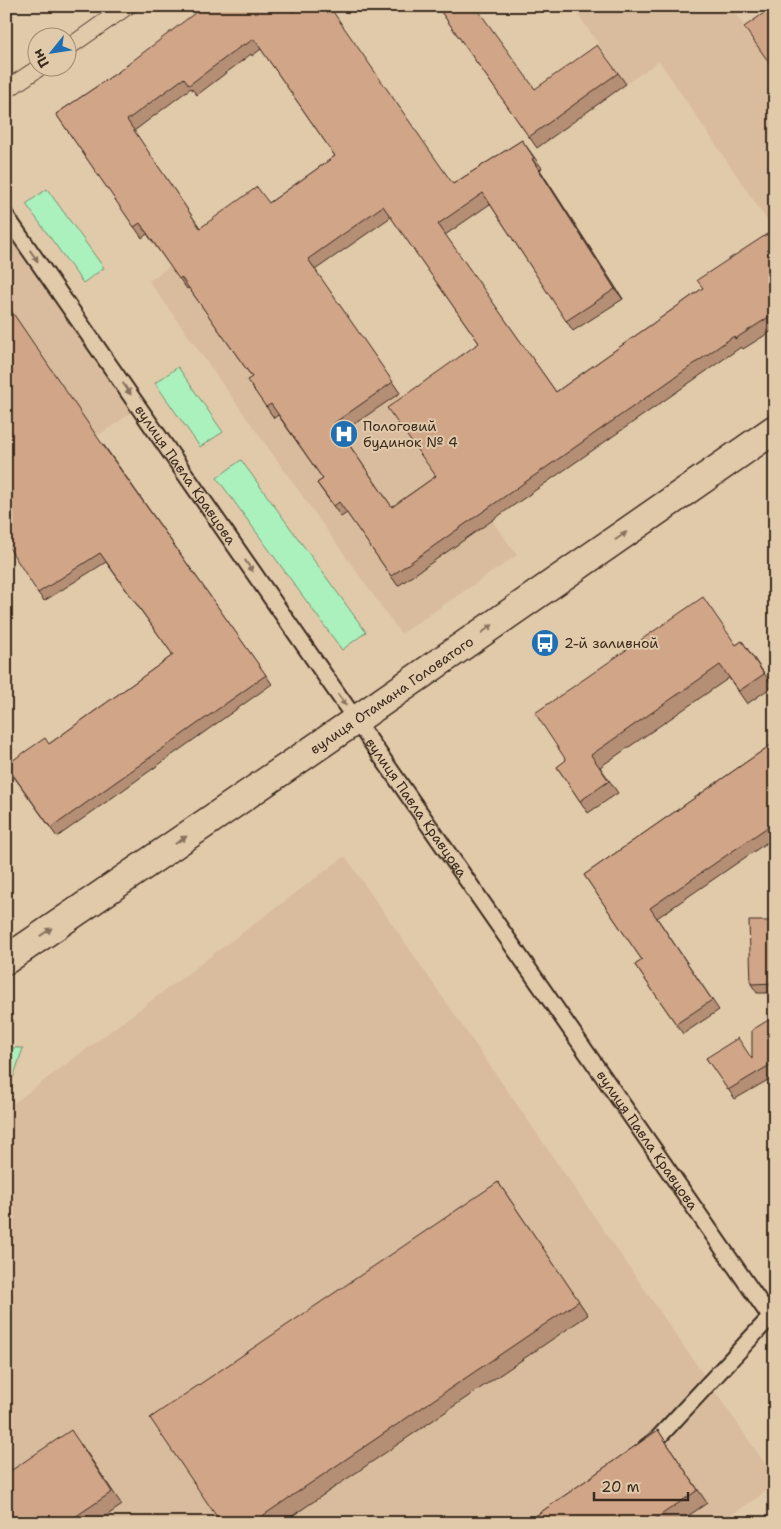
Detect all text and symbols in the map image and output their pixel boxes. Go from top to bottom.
north arrow [28,28,78,78]
text: Пн [28,46,53,71]
one-way arrow [29,249,39,263]
one-way arrow [122,383,132,396]
street label: вулиця Павла Кравцова [131,401,240,548]
place label: Пологовий будинок № 4 [363,417,458,451]
hospital icon: Пологовий будинок № 4 [329,419,359,449]
one-way arrow [614,531,627,541]
one-way arrow [244,559,254,573]
one-way arrow [480,624,494,634]
bus stop icon: 2-й заливной [530,628,560,658]
street label: вулиця Отамана Головатого [306,632,477,758]
place label: 2-й заливной [564,634,659,652]
one-way arrow [337,693,347,707]
street label: вулиця Павла Кравцова [362,734,471,881]
one-way arrow [174,835,187,845]
one-way arrow [40,927,53,937]
street label: вулиця Павла Кравцова [593,1067,702,1214]
scale bar [594,1469,687,1501]
text: 20 m [601,1477,640,1497]

